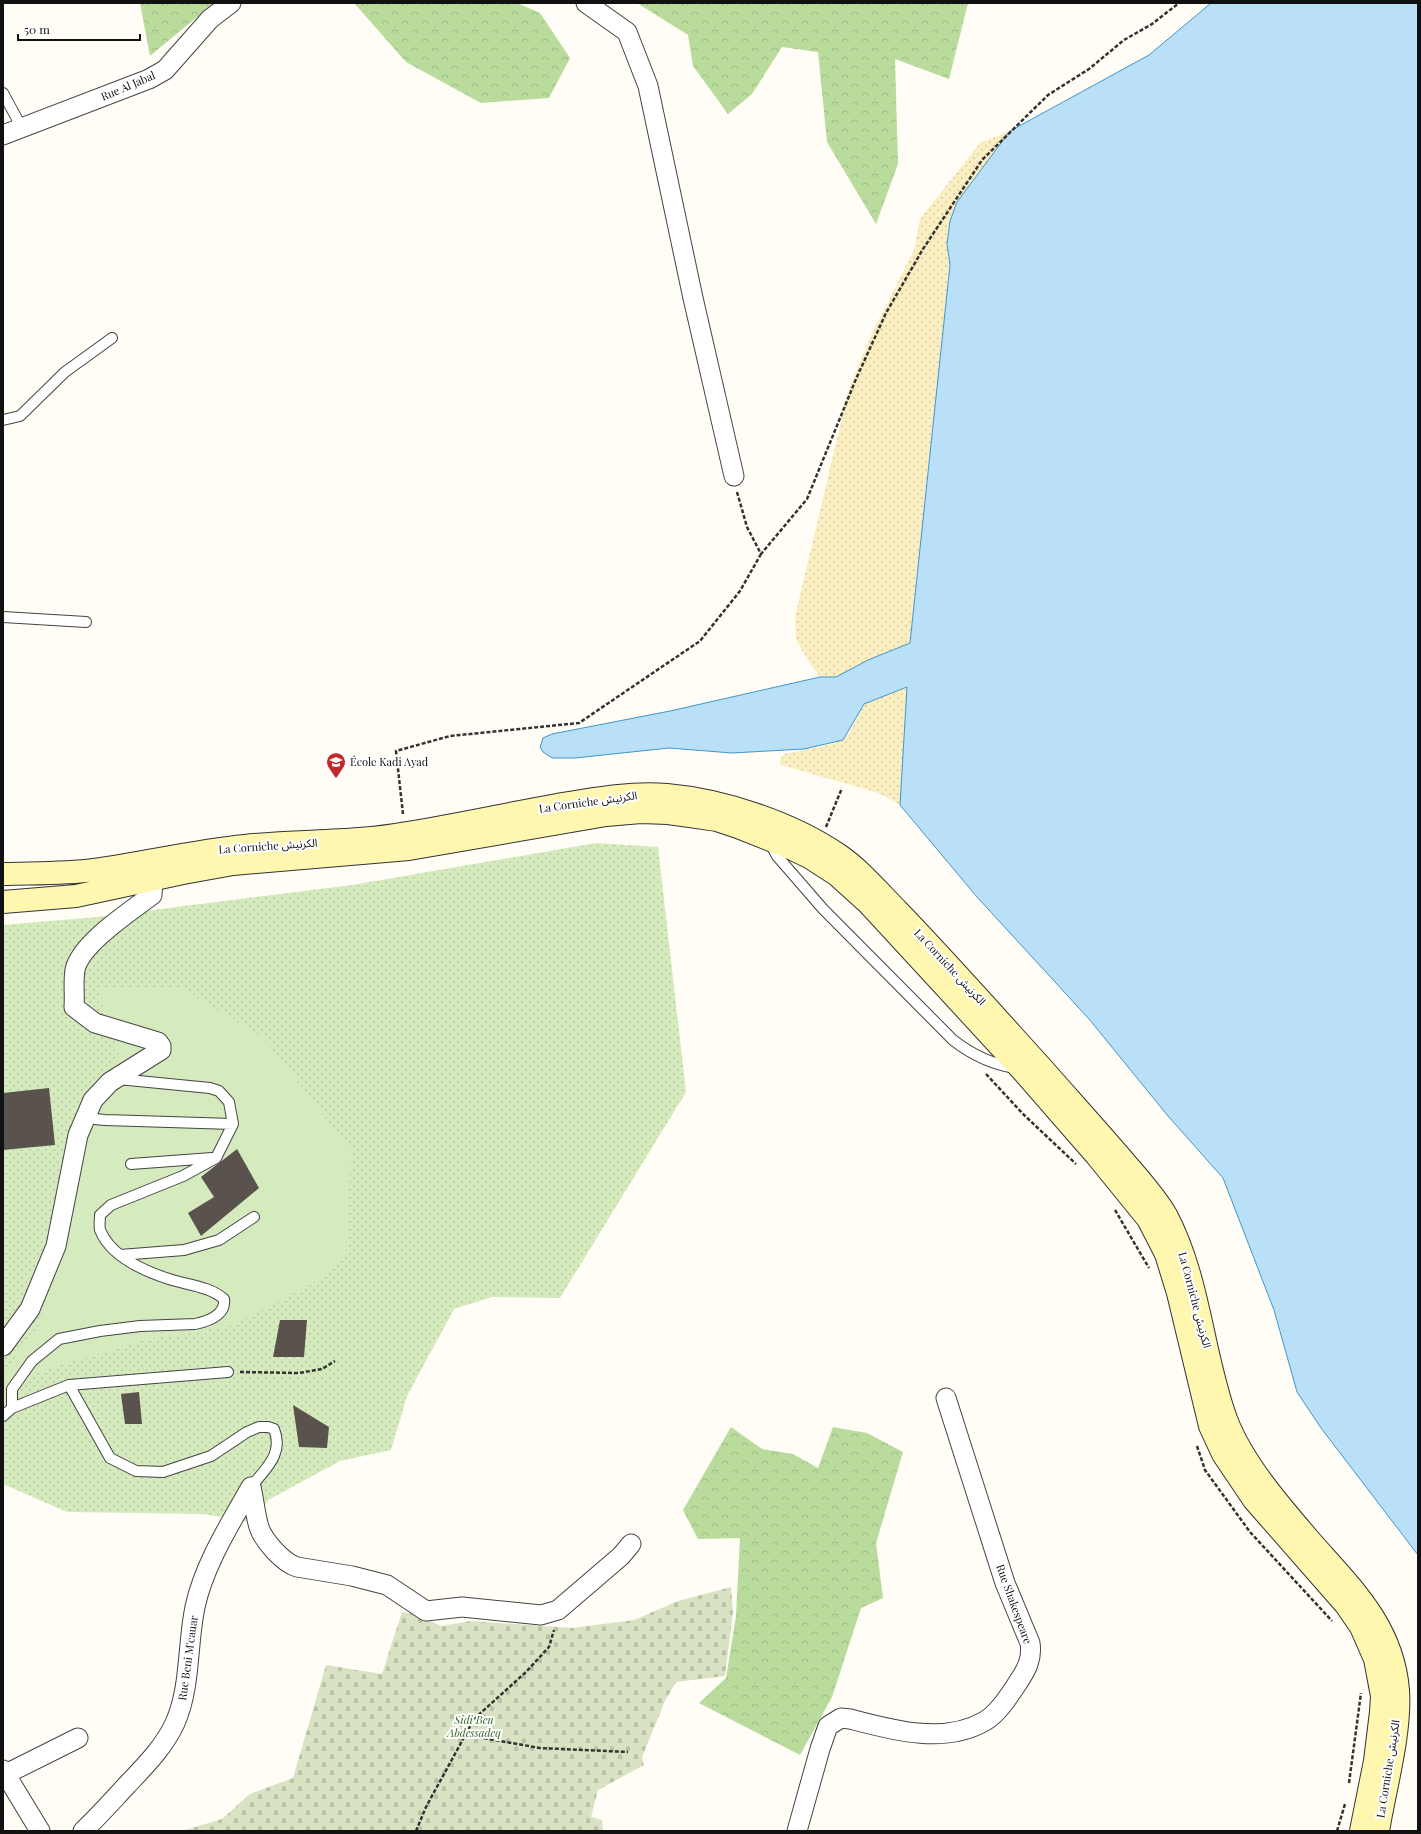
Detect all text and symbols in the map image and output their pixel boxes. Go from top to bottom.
scale bar [18,16,140,42]
text: 50 m [24,21,50,37]
street label: Rue Al Jabal [98,67,157,104]
school or university icon: École Kadi Ayad [325,751,347,779]
place label: École Kadi Ayad [350,754,429,769]
street label: La Corniche الكرنيش [538,787,638,816]
street label: La Corniche الكرنيش [218,835,318,856]
street label: La Corniche الكرنيش [911,925,990,1008]
street label: La Corniche الكرنيش [1175,1250,1216,1350]
street label: Rue Shakespeare [993,1562,1036,1646]
street label: Rue Beni M'cauar [174,1614,201,1701]
park label: Sidi Ben Abdessadeq [446,1712,501,1740]
street label: La Corniche الكرنيش [1372,1719,1403,1819]

